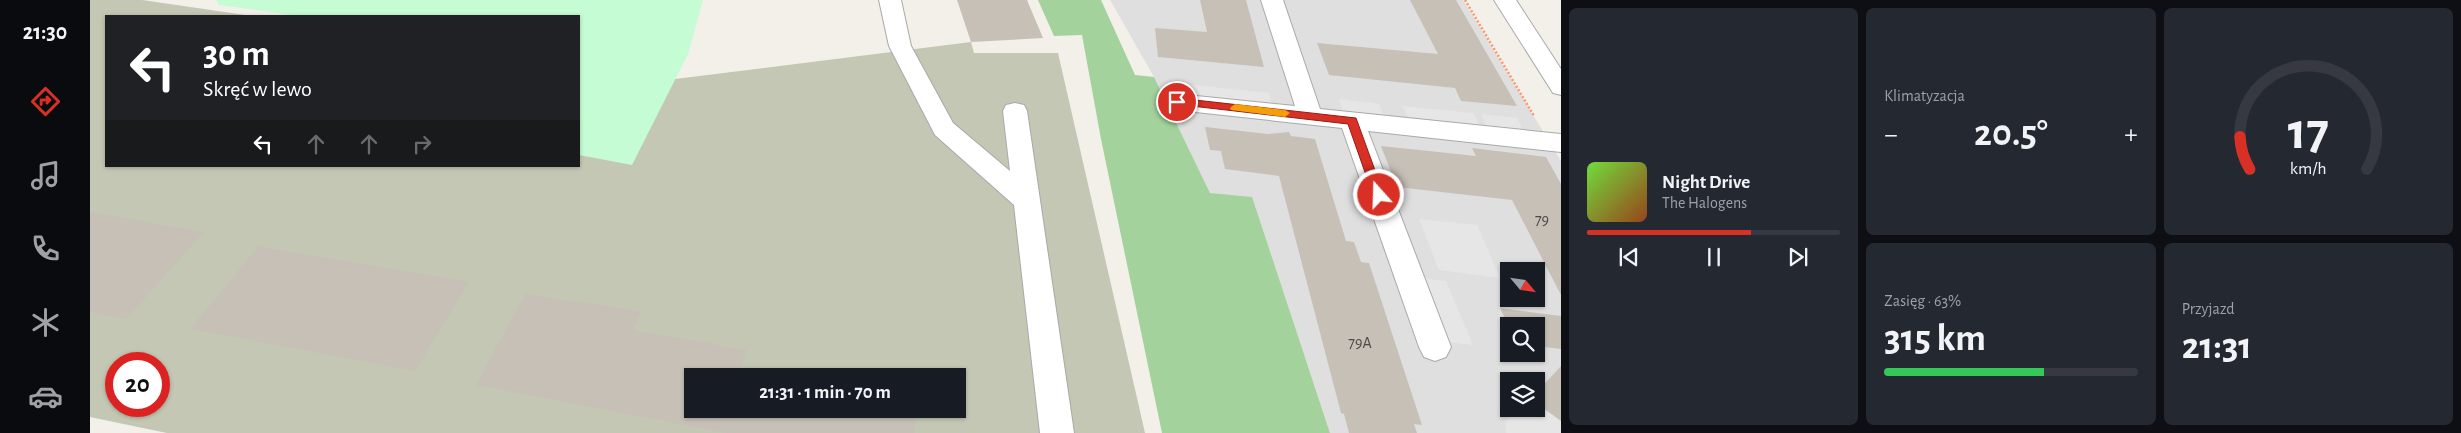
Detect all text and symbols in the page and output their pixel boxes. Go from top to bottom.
text: 21:30 [23,21,67,43]
icon: left [120,35,185,100]
text: 30 m [203,37,270,72]
text: Skręć w lewo [203,78,312,100]
pin [1156,81,1198,123]
icon: directions [28,84,63,119]
icon: arrive [1163,88,1191,116]
text: Klimatyzacja [1884,88,1965,104]
text: 17 [2288,106,2329,158]
text: 20.5° [1974,115,2048,153]
text: − [1884,121,1898,149]
text: + [2124,121,2138,149]
icon: left [249,130,277,158]
icon: ahead [302,130,330,158]
icon: ahead [355,130,383,158]
icon: right [408,130,436,158]
icon: music [28,158,63,193]
text: km/h [2290,160,2327,178]
position arrow [1352,168,1404,220]
text: Night Drive [1662,173,1750,192]
text: The Halogens [1662,195,1747,211]
house number: 79 [1535,212,1549,228]
icon: phone [28,231,63,266]
icon: previous [1615,243,1643,271]
icon: pause [1700,243,1728,271]
icon: next [1784,243,1812,271]
north arrow [1500,262,1545,308]
map controls [1500,262,1545,417]
text: Zasięg · 63% [1884,293,1961,309]
text: Przyjazd [2182,301,2235,317]
icon: climate [28,305,63,340]
button: search [1500,317,1545,362]
text: 315 km [1884,320,1986,358]
text: 21:31 [2182,328,2252,366]
house number: 79A [1348,335,1372,351]
speed limit sign: 20 [105,352,170,417]
button: layers [1500,372,1545,417]
icon: car [28,379,63,414]
text: 21:31 · 1 min · 70 m [759,383,891,402]

